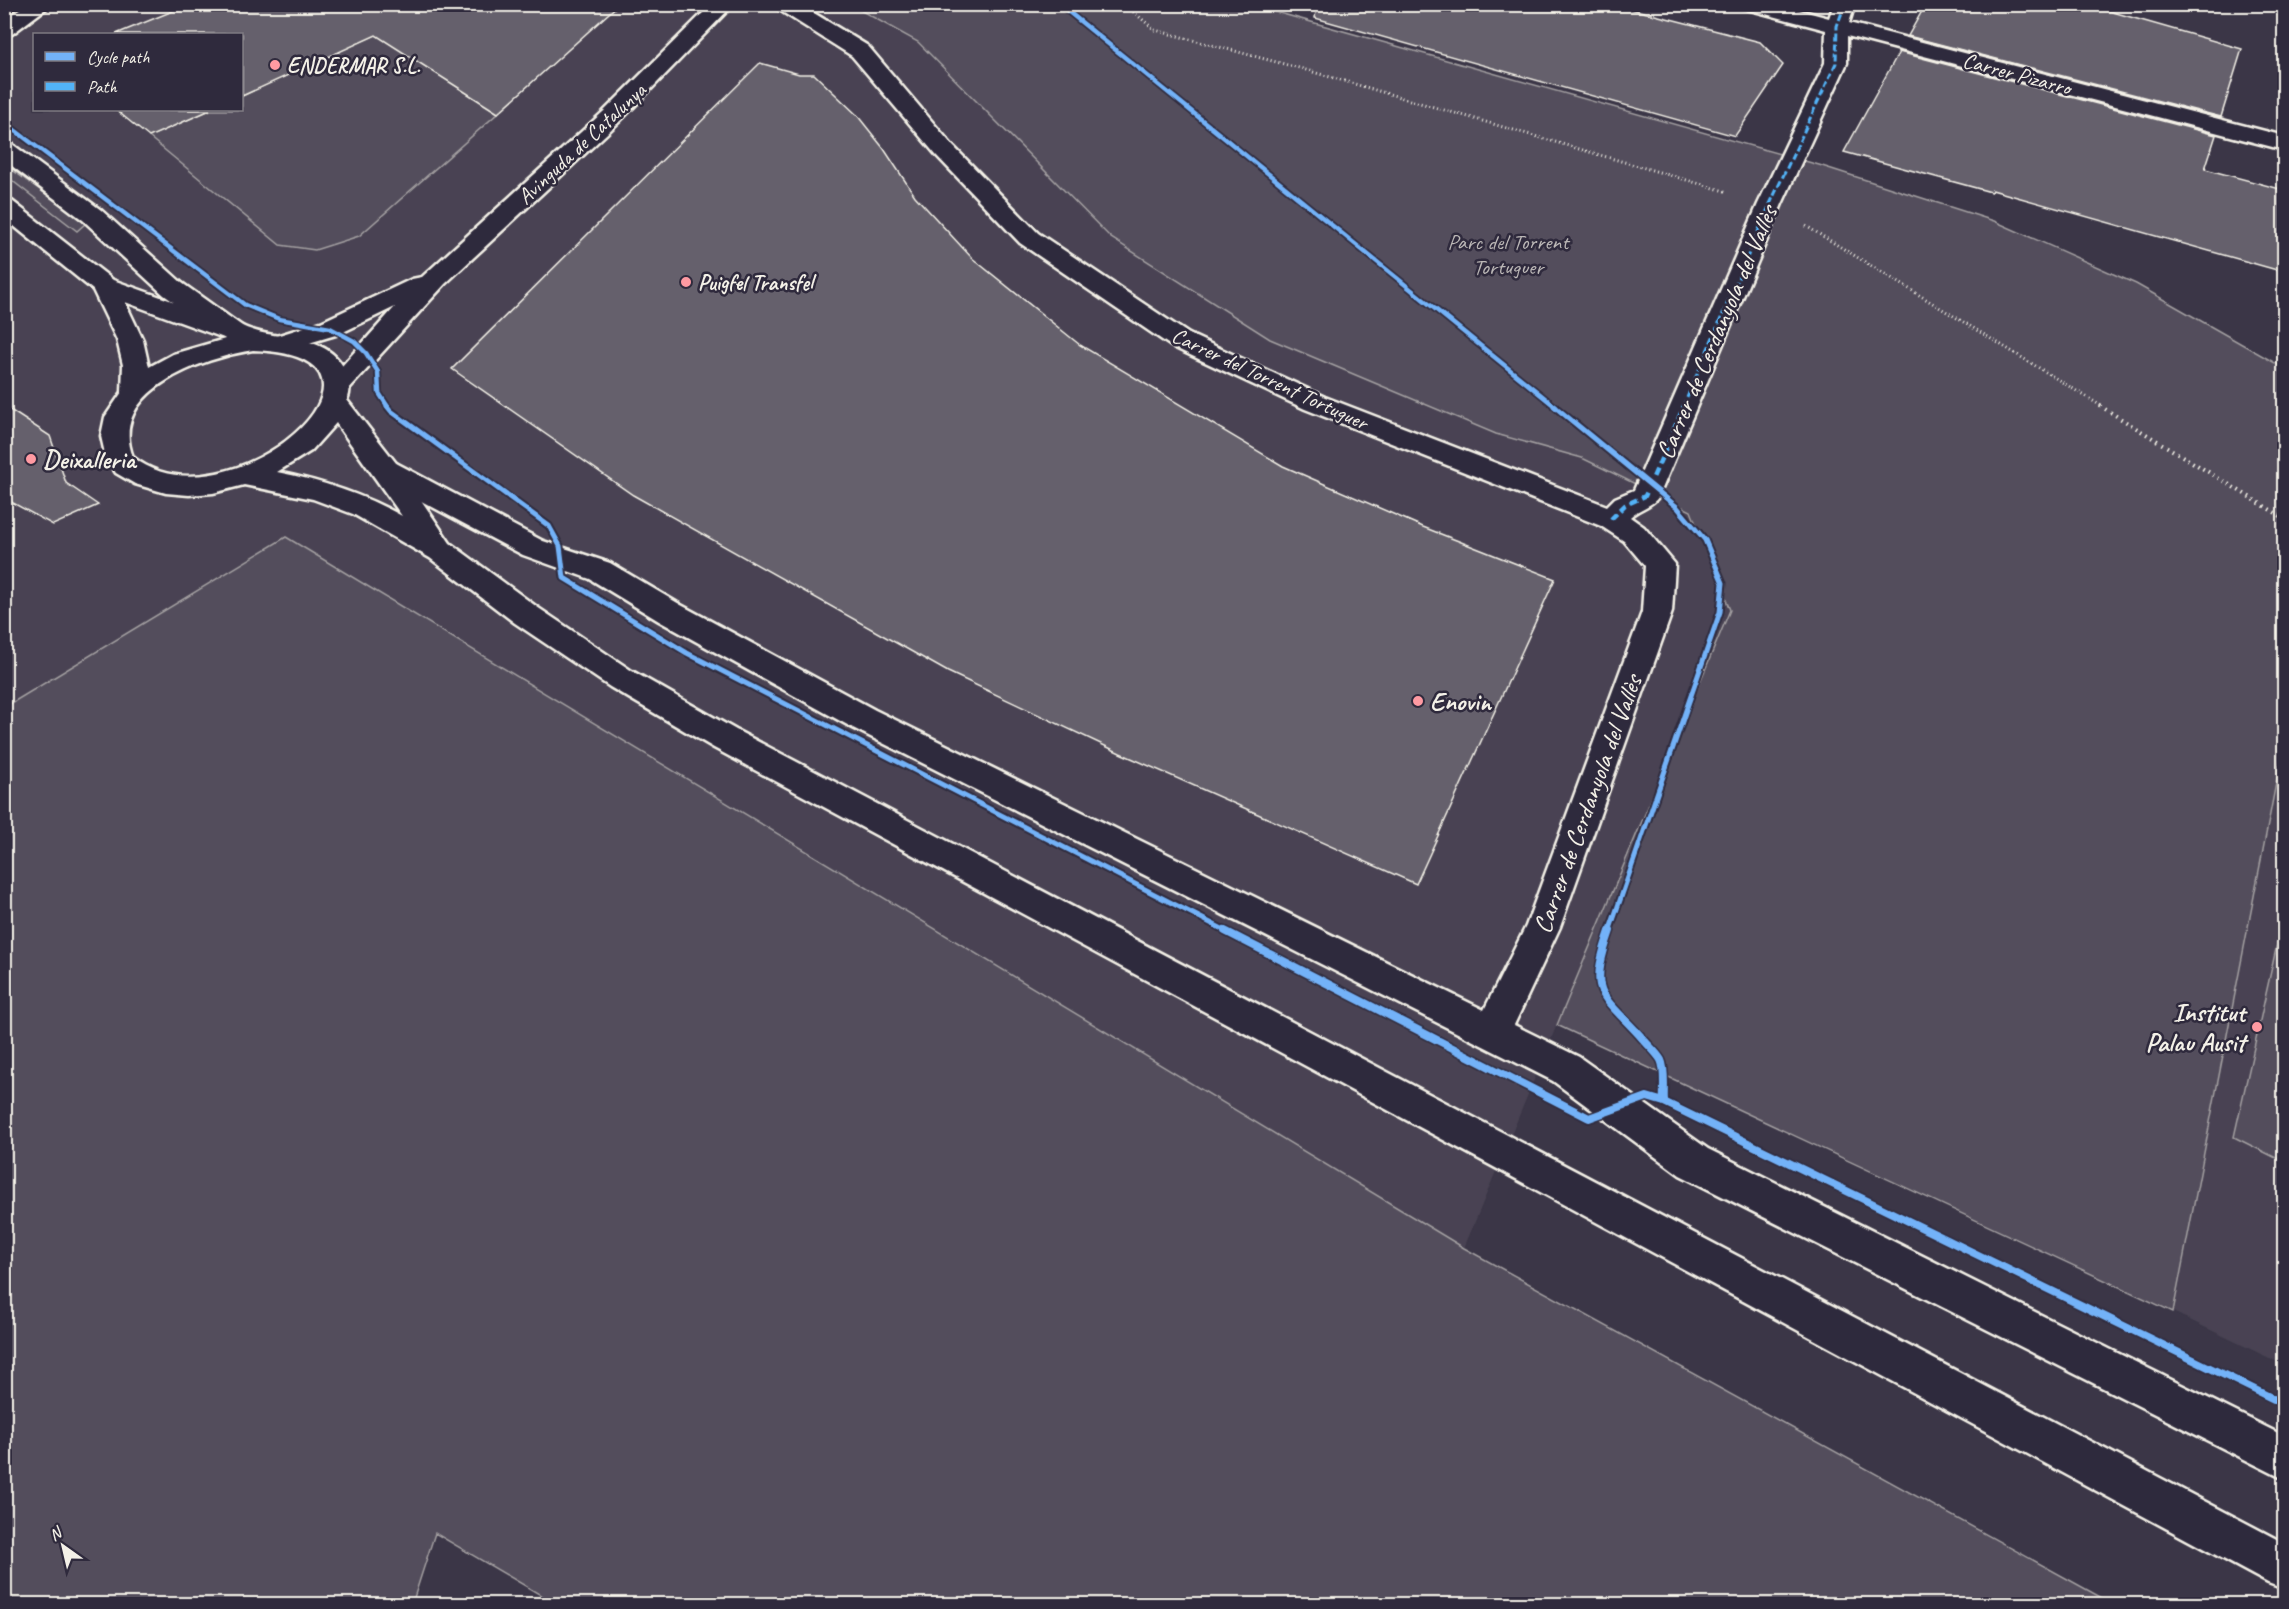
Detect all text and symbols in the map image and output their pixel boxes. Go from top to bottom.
legend [33,33,243,111]
text: Cycle path [87,46,150,68]
street label: Carrer Pizarro [1960,46,2076,102]
place label: ENDERMAR S.L. [287,52,421,80]
marker: ENDERMAR S.L. [268,58,282,72]
text: Path [87,76,117,98]
street label: Avinguda de Catalunya [511,76,653,211]
street label: Carrer de Cerdanyola del Vallès [1648,199,1786,464]
park label: Parc del Torrent Tortuguer [1447,228,1571,281]
place label: Puigfel Transfel [698,269,817,297]
marker: Puigfel Transfel [679,275,693,289]
street label: Carrer del Torrent Tortuguer [1167,321,1374,437]
place label: Deixalleria [43,443,138,476]
marker: Deixalleria [24,452,38,466]
street label: Carrer de Cerdanyola del Vallès [1525,669,1650,938]
place label: Enovin [1430,685,1493,718]
marker: Enovin [1411,694,1425,708]
place label: Institut Palau Ausit [2146,996,2249,1059]
marker: Institut Palau Ausit [2250,1020,2264,1034]
north arrow [33,1516,93,1576]
text: N [45,1522,67,1545]

